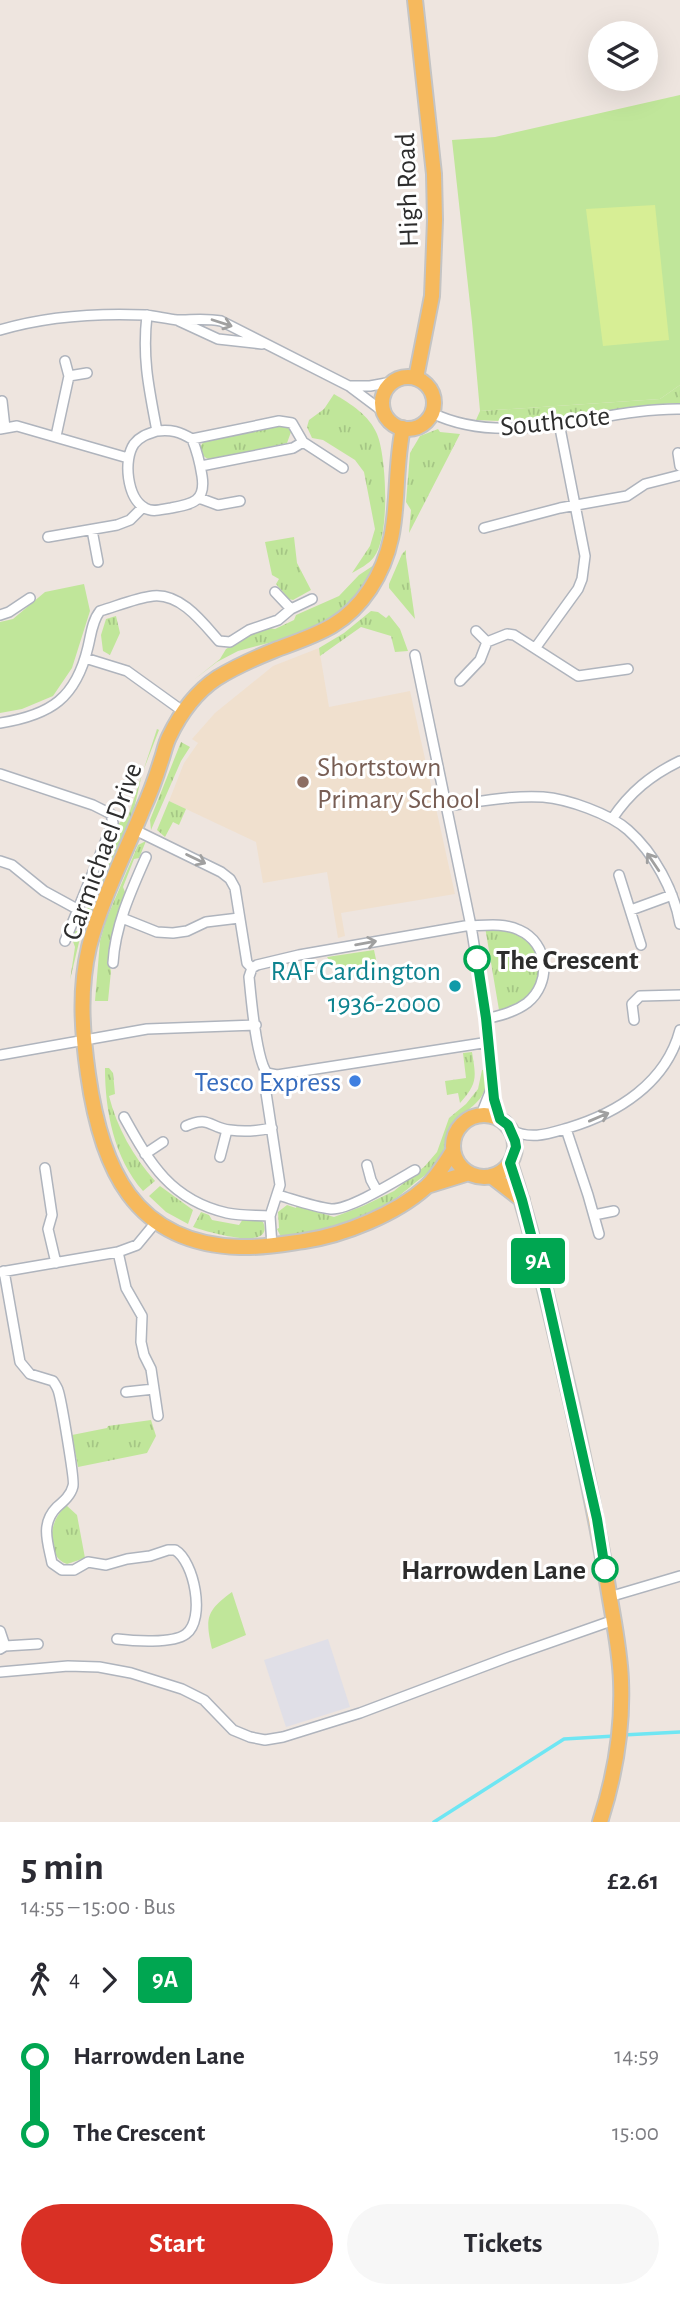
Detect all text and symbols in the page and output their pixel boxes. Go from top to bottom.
map controls [588,21,658,91]
button: layers [588,21,658,91]
street label: High Road [392,132,424,248]
one-way arrow [211,318,233,330]
street label: Southcote [499,402,611,442]
place label: Shortstown Primary School [317,754,480,814]
street label: Carmichael Drive [58,759,148,944]
marker: Shortstown Primary School [295,774,311,790]
one-way arrow [185,853,206,867]
one-way arrow [646,853,660,872]
one-way arrow [355,936,377,949]
marker: The Crescent [464,946,490,972]
place label: The Crescent [496,947,639,975]
place label: RAF Cardington 1936-2000 [270,958,441,1018]
marker: RAF Cardington 1936-2000 [447,978,463,994]
place label: Tesco Express [194,1069,341,1097]
marker: Tesco Express [347,1073,363,1089]
one-way arrow [588,1110,609,1123]
line badge: 9A [506,1238,570,1284]
text: 9A [525,1249,551,1273]
marker: Harrowden Lane [592,1556,618,1582]
place label: Harrowden Lane [401,1557,586,1585]
text: 5 min [21,1849,104,1887]
text: £2.61 [607,1868,659,1894]
text: 14:55 – 15:00 · Bus [21,1896,176,1919]
icon: walk [21,1961,59,1999]
icon: forward [90,1961,128,1999]
text: 4 [69,1968,80,1991]
text: 9A [152,1968,178,1992]
text: Harrowden Lane [73,2043,245,2069]
text: 14:59 [614,2045,659,2068]
text: The Crescent [73,2120,205,2146]
text: 15:00 [612,2122,659,2145]
button: Start [21,2204,333,2284]
button: Tickets [347,2204,659,2284]

